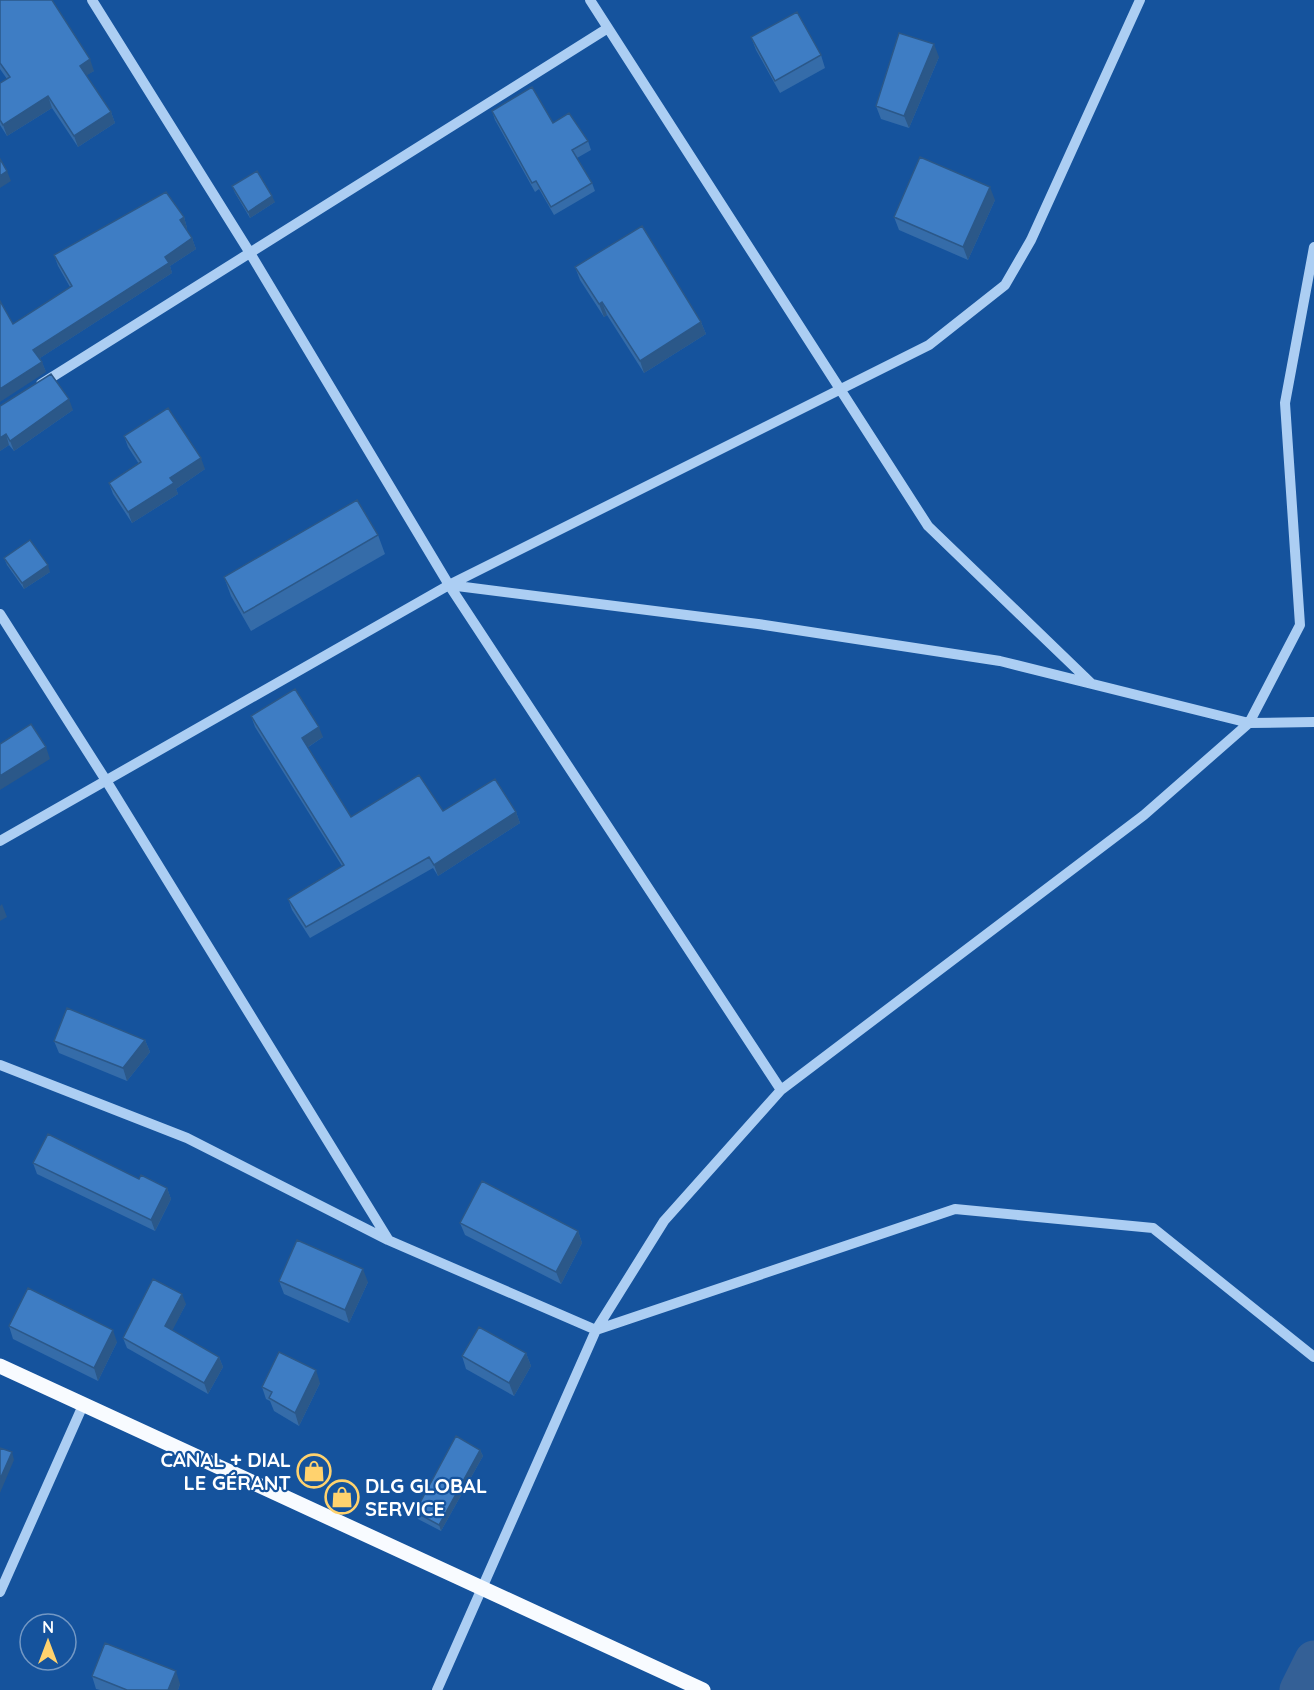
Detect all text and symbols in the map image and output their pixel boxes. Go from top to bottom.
place label: CANAL + DIAL LE GÉRANT [160,1447,291,1495]
shop icon: CANAL + DIAL LE GÉRANT [296,1453,332,1489]
place label: DLG GLOBAL SERVICE [365,1473,487,1521]
shop icon: DLG GLOBAL SERVICE [324,1479,360,1515]
north arrow [18,1612,78,1672]
text: N [42,1617,54,1637]

